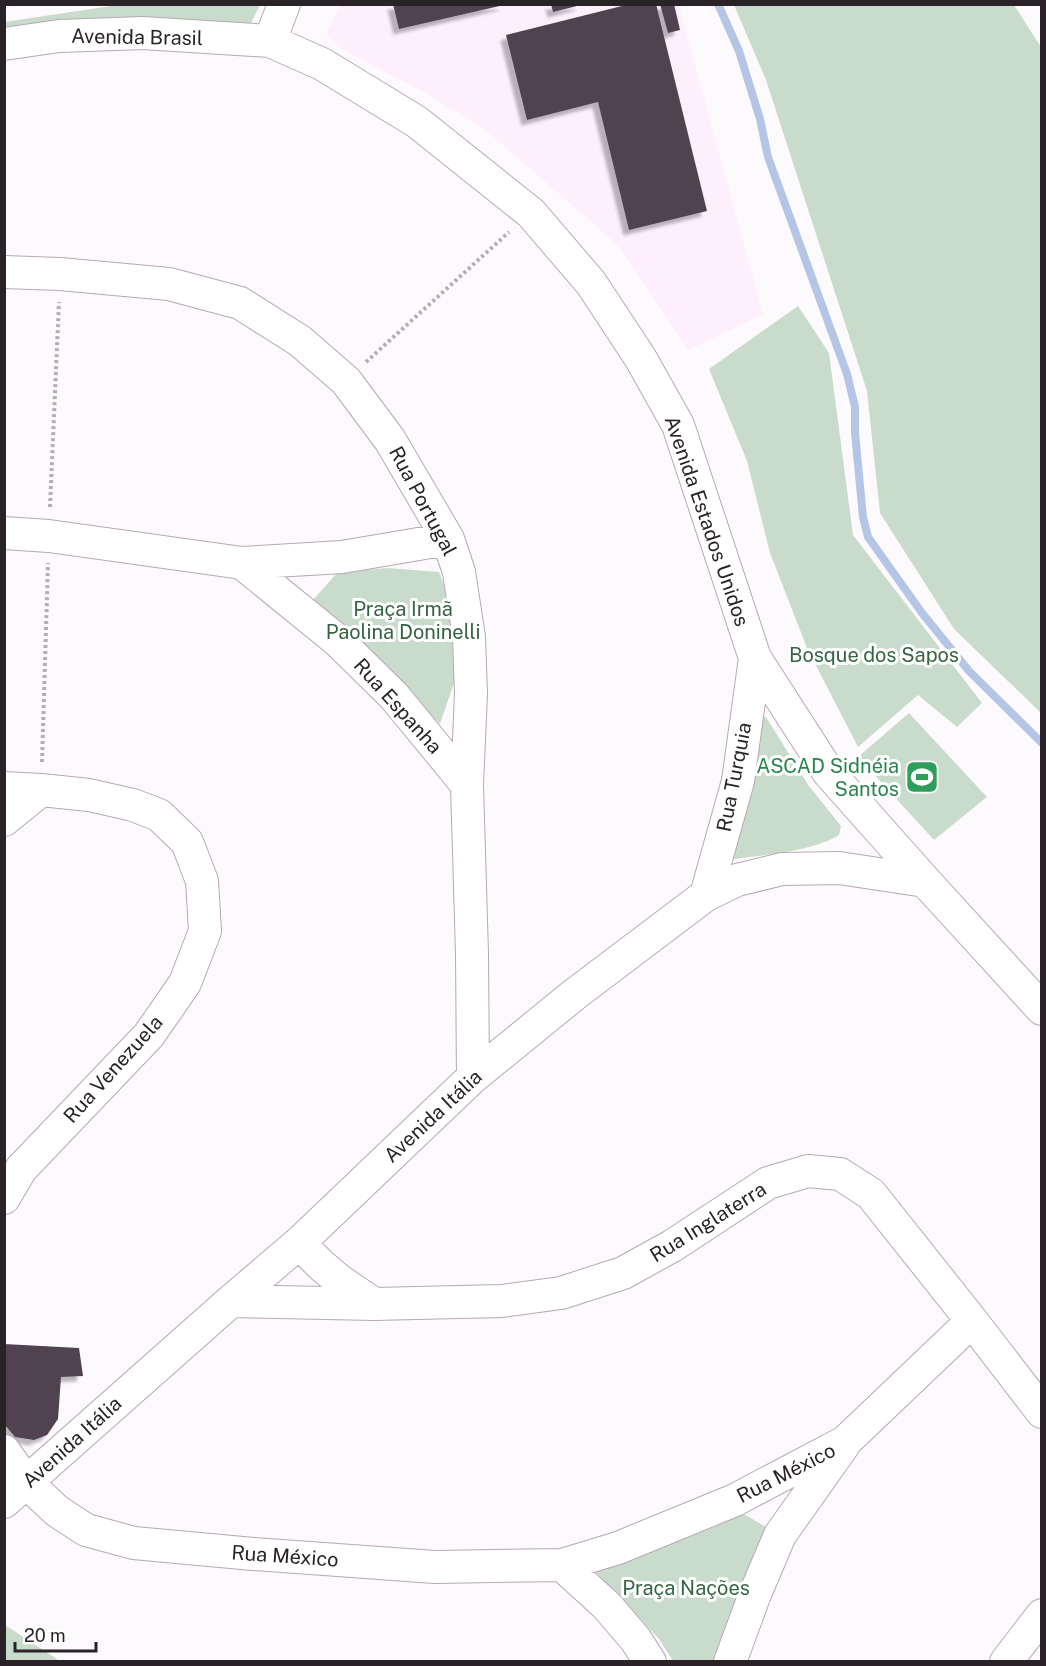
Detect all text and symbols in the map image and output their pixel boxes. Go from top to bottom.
street label: Avenida Brasil [71,24,203,50]
street label: Avenida Estados Unidos [660,412,754,630]
street label: Rua Portugal [384,442,462,560]
park label: Praça Irmã Paolina Doninelli [326,597,480,644]
park label: Bosque dos Sapos [789,643,959,667]
street label: Rua Espanha [349,653,447,759]
street label: Rua Turquia [712,720,756,834]
place label: ASCAD Sidnéia Santos [756,754,899,801]
sports icon: ASCAD Sidnéia Santos [904,759,940,795]
street label: Rua Venezuela [58,1010,168,1128]
street label: Avenida Itália [379,1065,487,1167]
street label: Rua Inglaterra [646,1177,770,1267]
street label: Avenida Itália [18,1391,126,1493]
street label: Rua México [733,1438,839,1508]
street label: Rua México [231,1540,339,1572]
park label: Praça Nações [622,1576,750,1600]
scale bar [15,1615,96,1653]
text: 20 m [24,1625,66,1646]

